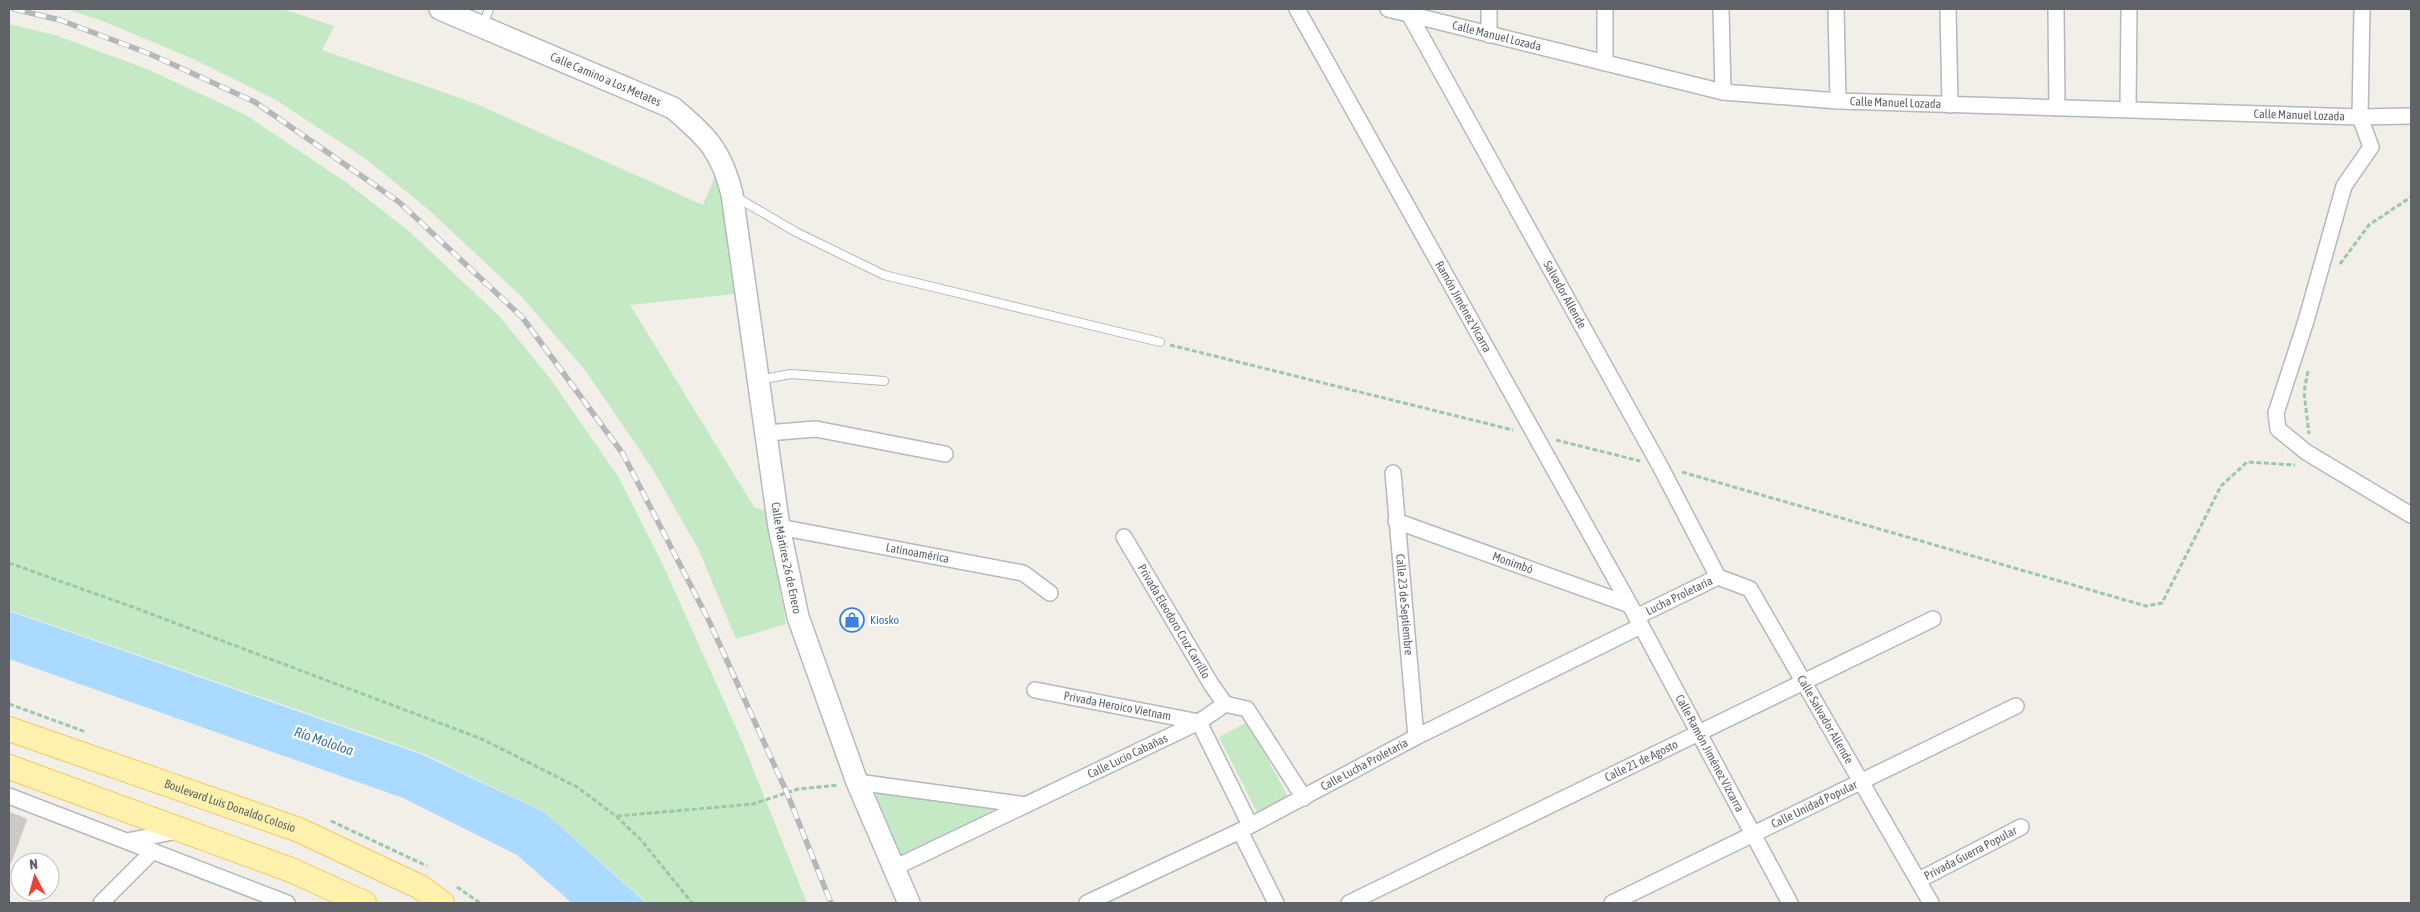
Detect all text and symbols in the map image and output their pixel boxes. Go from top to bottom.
street label: Calle Manuel Lozada [1451,18,1543,54]
street label: Calle Camino a Los Metates [548,50,663,109]
street label: Calle Manuel Lozada [1850,94,1941,111]
street label: Calle Manuel Lozada [2253,107,2345,124]
street label: Salvador Allende [1540,258,1589,331]
street label: Ramón Jiménez Vicarra [1432,259,1494,355]
street label: Calle Mártires 26 de Enero [769,501,804,616]
street label: Latinoamérica [885,540,950,566]
street label: Monimbó [1490,549,1535,577]
street label: Calle 23 de Septiembre [1393,553,1416,656]
street label: Privada Eleodoro Cruz Carrillo [1135,562,1213,681]
street label: Lucha Proletaría [1643,574,1715,618]
shop icon: Kiosko [839,607,865,633]
place label: Kiosko [870,613,900,627]
street label: Calle Salvador Allende [1794,673,1856,766]
street label: Privada Heroico Vietnam [1062,689,1172,723]
street label: Calle Ramón Jiménez Vizcarra [1672,692,1747,814]
water label: Río Mololoa [292,723,356,759]
street label: Calle Lucio Cabañas [1085,731,1170,781]
street label: Calle Lucha Proletaria [1318,736,1410,794]
street label: Calle 21 de Agosto [1602,737,1681,785]
street label: Boulevard Luis Donaldo Colosio [162,777,298,835]
street label: Calle Unidad Popular [1769,777,1860,831]
street label: Privada Guerra Popular [1922,823,2020,883]
north arrow [10,852,60,902]
text: N [29,856,39,872]

